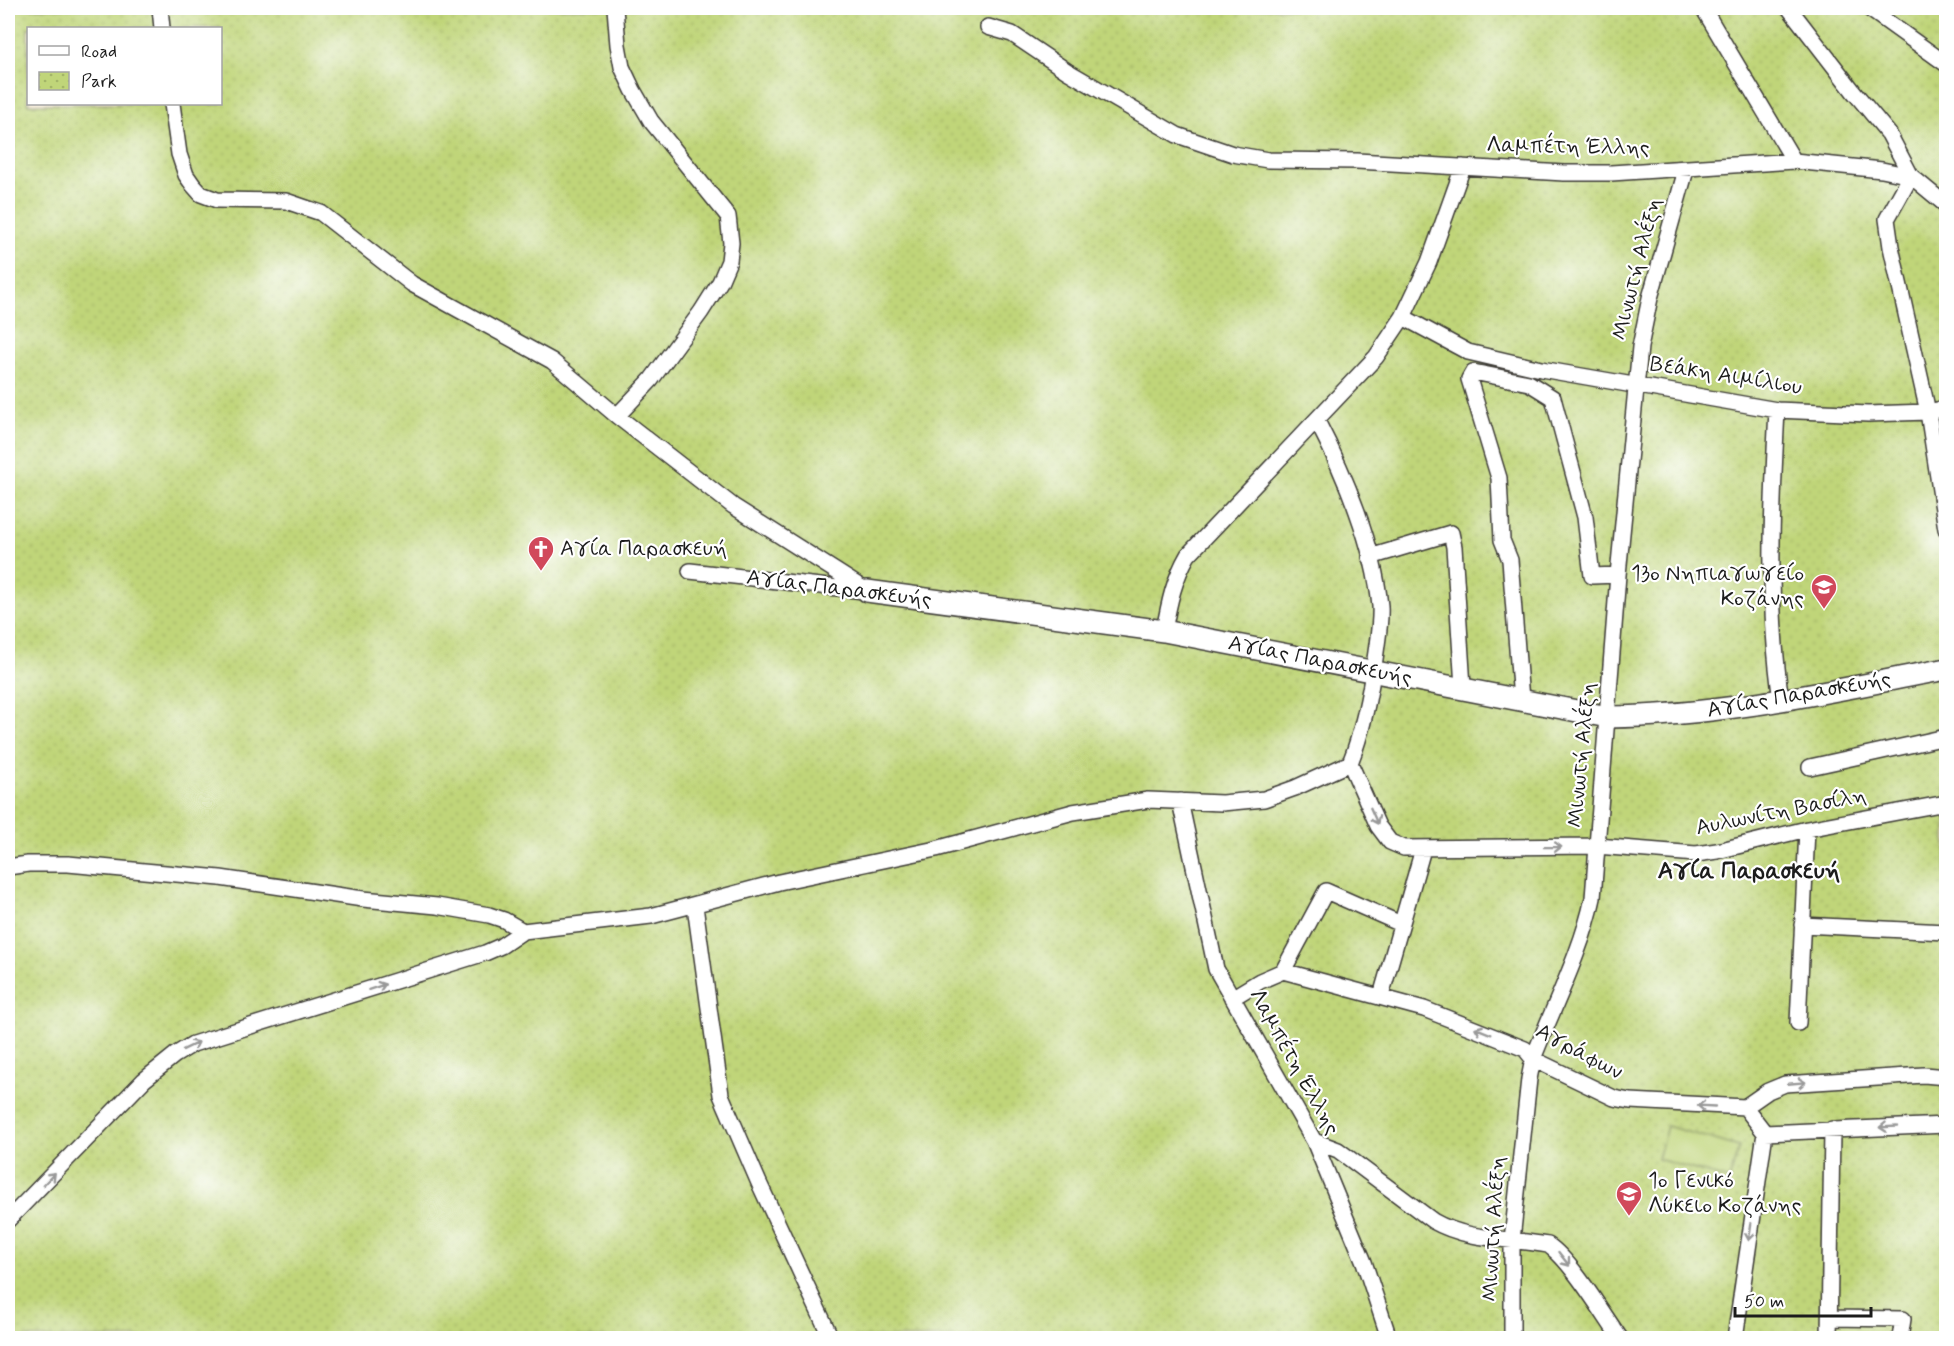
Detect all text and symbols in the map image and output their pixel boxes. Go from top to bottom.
legend [27,27,222,105]
text: Road [81,40,117,64]
text: Park [81,70,117,94]
street label: Λαμπέτη Έλλης [1486,131,1650,162]
street label: Μινωτή Αλέξη [1605,195,1668,343]
street label: Βεάκη Αιμίλιου [1648,350,1804,402]
church icon: Αγία Παρασκευή [526,534,556,572]
place label: Αγία Παρασκευή [560,535,727,563]
place label: 13ο Νηπιαγωγείο Κοζάνης [1631,560,1804,613]
street label: Αγίας Παρασκευής [745,564,933,614]
school or university icon: 13ο Νηπιαγωγείο Κοζάνης [1809,572,1839,610]
street label: Αγίας Παρασκευής [1226,629,1414,693]
street label: Αγίας Παρασκευής [1705,665,1893,725]
street label: Μινωτή Αλέξη [1561,681,1602,829]
street label: Αυλωνίτη Βασίλη [1693,782,1869,842]
one-way arrow [1369,807,1380,825]
one-way arrow [1542,841,1562,852]
district label: Αγία Παρασκευή [1658,856,1840,887]
one-way arrow [367,981,386,992]
street label: Λαμπέτη Έλλης [1242,983,1347,1140]
street label: Αγράφων [1531,1017,1628,1087]
one-way arrow [1474,1025,1492,1036]
one-way arrow [182,1040,200,1052]
one-way arrow [1787,1078,1807,1089]
one-way arrow [1696,1100,1716,1111]
one-way arrow [1879,1121,1899,1132]
street label: Μινωτή Αλέξη [1475,1155,1512,1303]
place label: 1ο Γενικό Λύκειο Κοζάνης [1648,1167,1801,1220]
one-way arrow [42,1171,56,1186]
school or university icon: 1ο Γενικό Λύκειο Κοζάνης [1614,1179,1644,1217]
one-way arrow [1745,1222,1756,1242]
one-way arrow [1558,1251,1570,1267]
scale bar [1735,1280,1872,1318]
text: 50 m [1744,1290,1784,1314]

